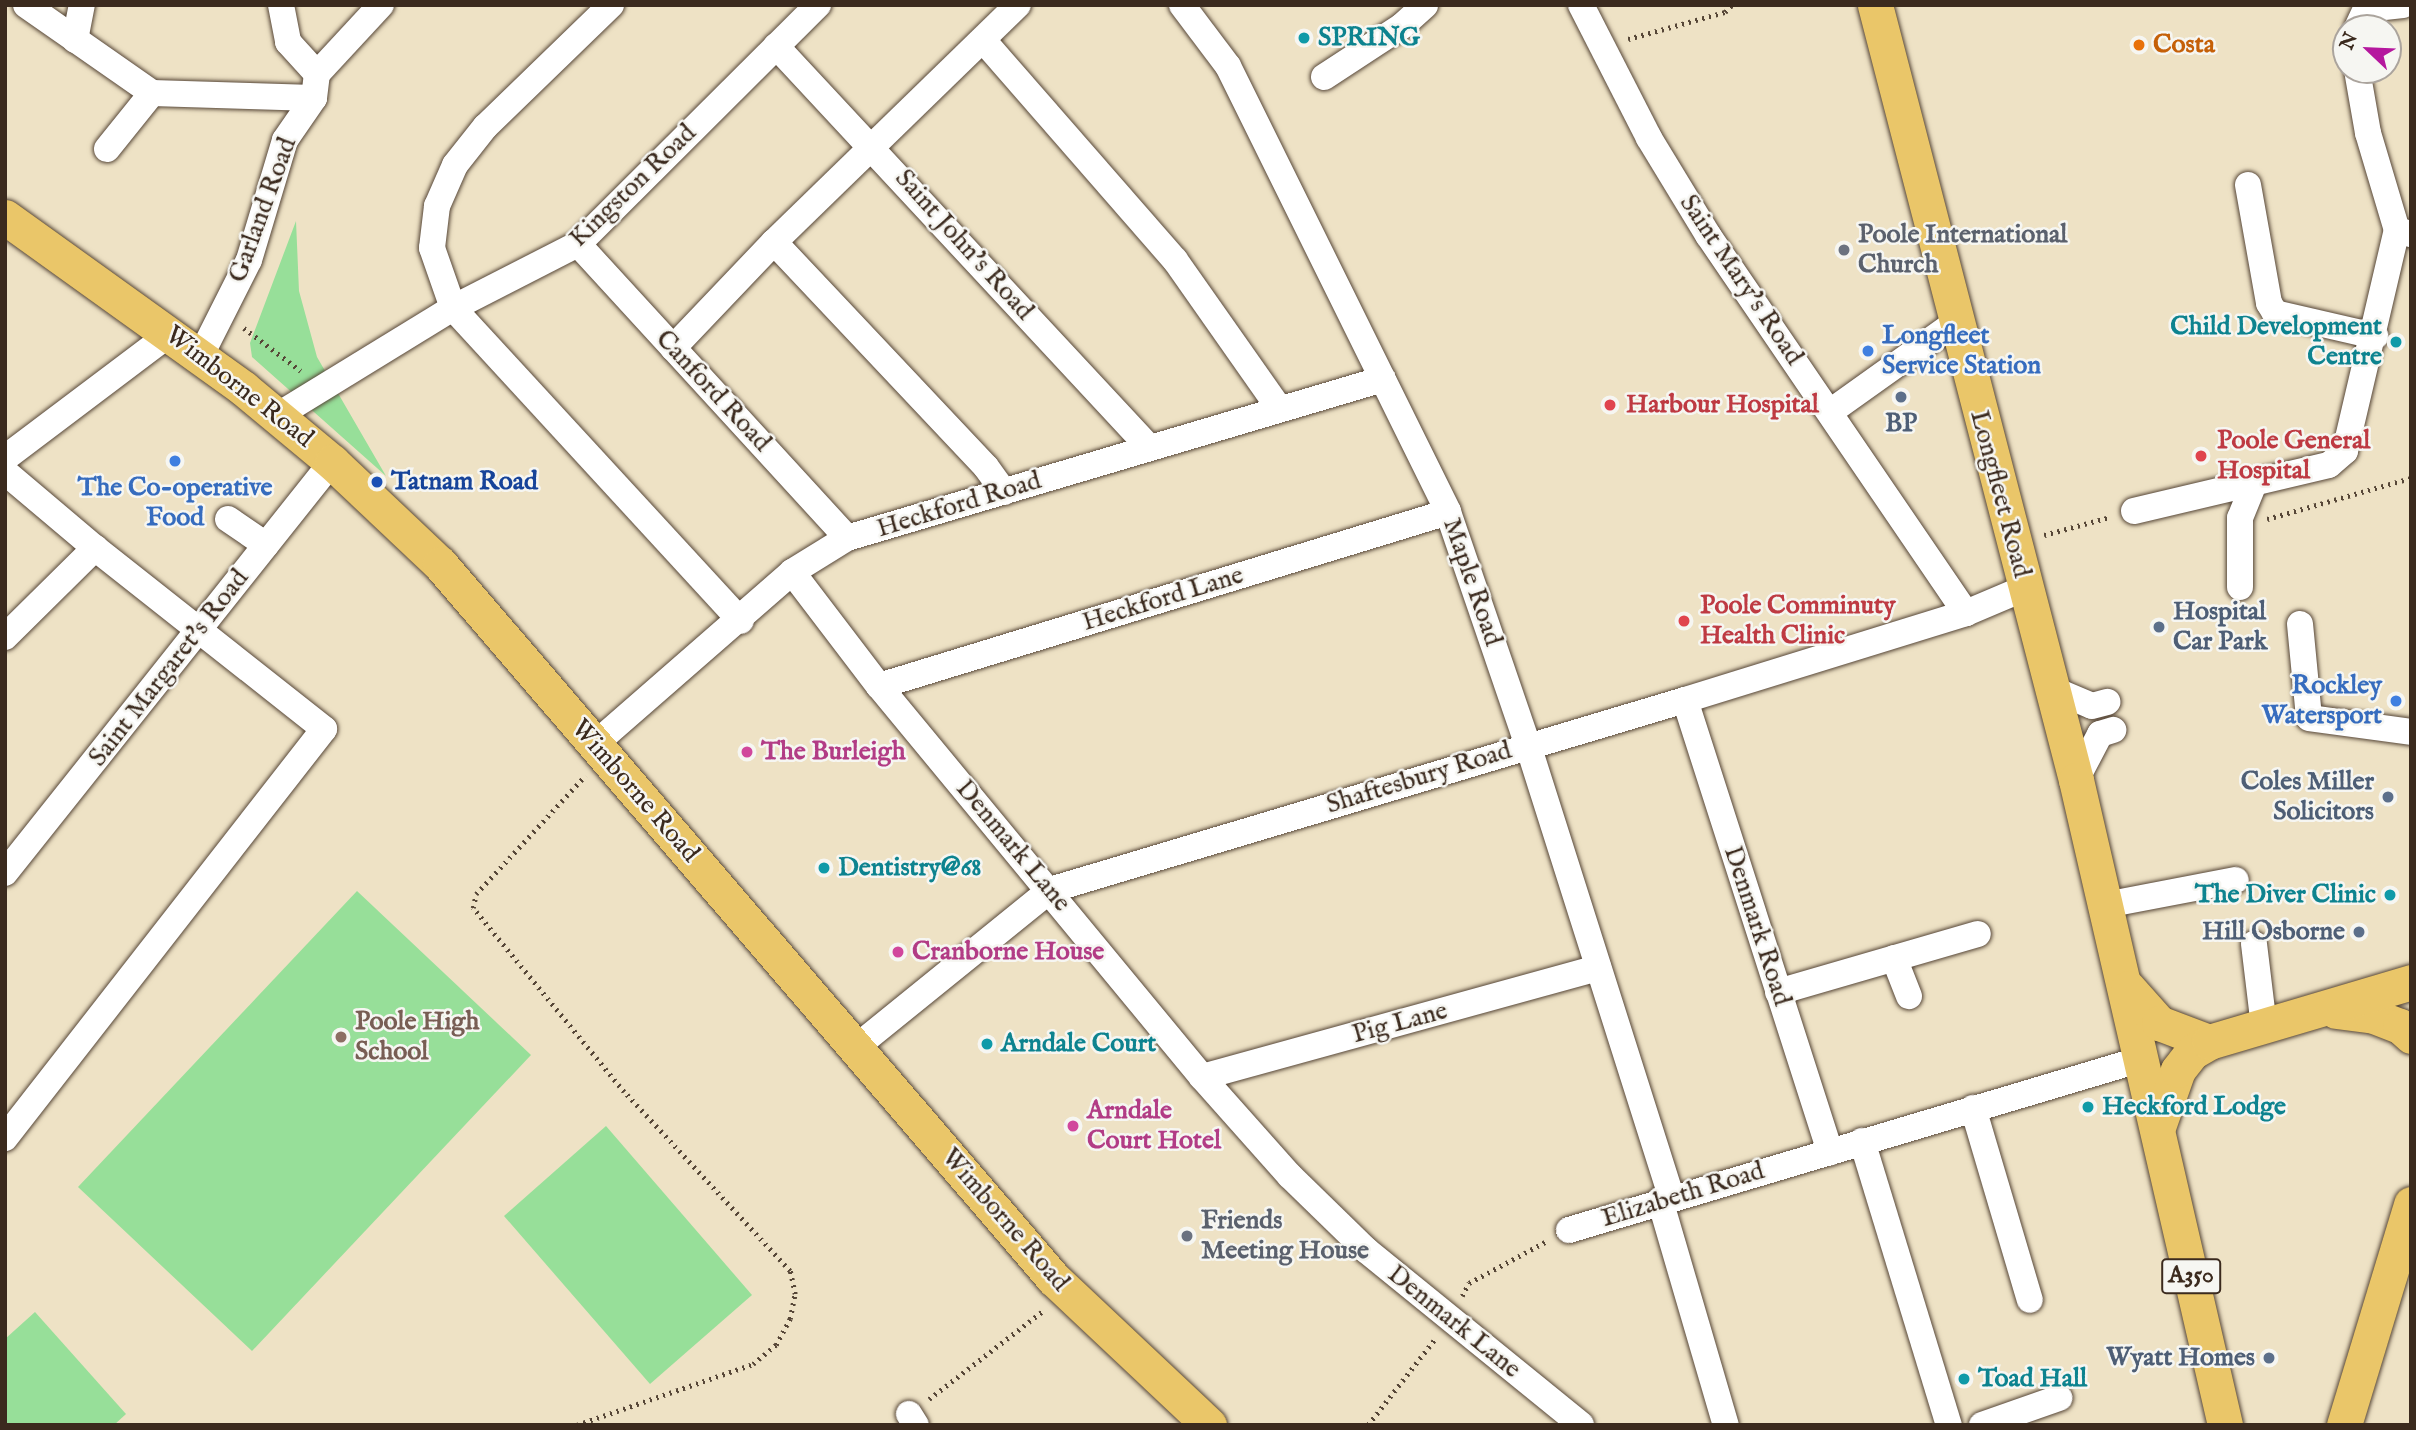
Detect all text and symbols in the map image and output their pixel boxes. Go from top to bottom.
north arrow [2332,14,2402,84]
place label: SPRING [1318,22,1420,54]
place label: Costa [2153,29,2215,61]
text: N [2335,29,2364,54]
marker: SPRING [1296,30,1312,46]
marker: Costa [2131,37,2147,53]
street label: Kingston Road [563,118,703,254]
street label: Garland Road [222,133,304,287]
street label: Saint John's Road [888,163,1040,327]
street label: Saint Mary's Road [1673,189,1809,371]
place label: Poole International Church [1858,219,2067,280]
marker: Poole International Church [1836,242,1852,258]
place label: Child Development Centre [2170,311,2382,372]
street label: Wimborne Road [159,319,319,455]
place label: Longfleet Service Station [1882,320,2041,382]
street label: Canford Road [649,324,777,458]
marker: Child Development Centre [2388,334,2404,350]
marker: Longfleet Service Station [1860,343,1876,359]
place label: Harbour Hospital [1626,389,1819,421]
marker: BP [1893,389,1909,405]
marker: Harbour Hospital [1600,395,1620,415]
street label: Longfleet Road [1963,407,2037,581]
place label: BP [1885,408,1917,440]
place label: Poole General Hospital [2217,425,2370,486]
marker: Poole General Hospital [2191,446,2211,466]
marker: The Co-operative Food [167,453,183,469]
street label: Heckford Road [873,465,1045,545]
place label: Tatnam Road [391,466,538,498]
place label: The Co-operative Food [78,472,272,534]
marker: Tatnam Road [369,474,385,490]
street label: Maple Road [1436,514,1508,650]
street label: Heckford Lane [1079,560,1247,638]
street label: Saint Margaret's Road [82,563,256,773]
place label: Poole Comminuty Health Clinic [1700,590,1896,652]
place label: Hospital Car Park [2173,596,2268,658]
marker: Poole Comminuty Health Clinic [1674,611,1694,631]
marker: Hospital Car Park [2151,619,2167,635]
place label: Rockley Watersport [2262,670,2382,732]
marker: Rockley Watersport [2388,693,2404,709]
street label: Wimborne Road [564,713,706,869]
street label: Shaftesbury Road [1323,735,1515,821]
place label: The Burleigh [761,736,905,768]
marker: The Burleigh [739,744,755,760]
place label: Coles Miller Solicitors [2241,766,2374,828]
street label: Denmark Lane [949,774,1077,918]
marker: Coles Miller Solicitors [2380,789,2396,805]
street label: Denmark Road [1717,842,1797,1010]
place label: Dentistry@68 [838,852,982,884]
marker: Dentistry@68 [816,860,832,876]
place label: The Diver Clinic [2195,879,2376,911]
marker: The Diver Clinic [2382,887,2398,903]
place label: Hill Osborne [2202,916,2345,948]
marker: Hill Osborne [2351,924,2367,940]
place label: Cranborne House [912,936,1104,968]
marker: Cranborne House [890,944,906,960]
street label: Pig Lane [1349,995,1451,1051]
place label: Poole High School [355,1006,479,1068]
place label: Arndale Court [1001,1028,1156,1060]
marker: Poole High School [333,1029,349,1045]
marker: Arndale Court [979,1036,995,1052]
place label: Heckford Lodge [2102,1091,2286,1123]
place label: Arndale Court Hotel [1087,1095,1221,1156]
marker: Heckford Lodge [2080,1099,2096,1115]
marker: Arndale Court Hotel [1065,1118,1081,1134]
street label: Wimborne Road [934,1142,1076,1298]
street label: Elizabeth Road [1598,1155,1768,1235]
place label: Friends Meeting House [1201,1205,1369,1266]
marker: Friends Meeting House [1179,1228,1195,1244]
road number: A350 [2160,1256,2222,1296]
street label: Denmark Lane [1381,1259,1527,1385]
place label: Wyatt Homes [2106,1342,2255,1374]
marker: Wyatt Homes [2261,1350,2277,1366]
place label: Toad Hall [1978,1363,2087,1395]
marker: Toad Hall [1956,1371,1972,1387]

